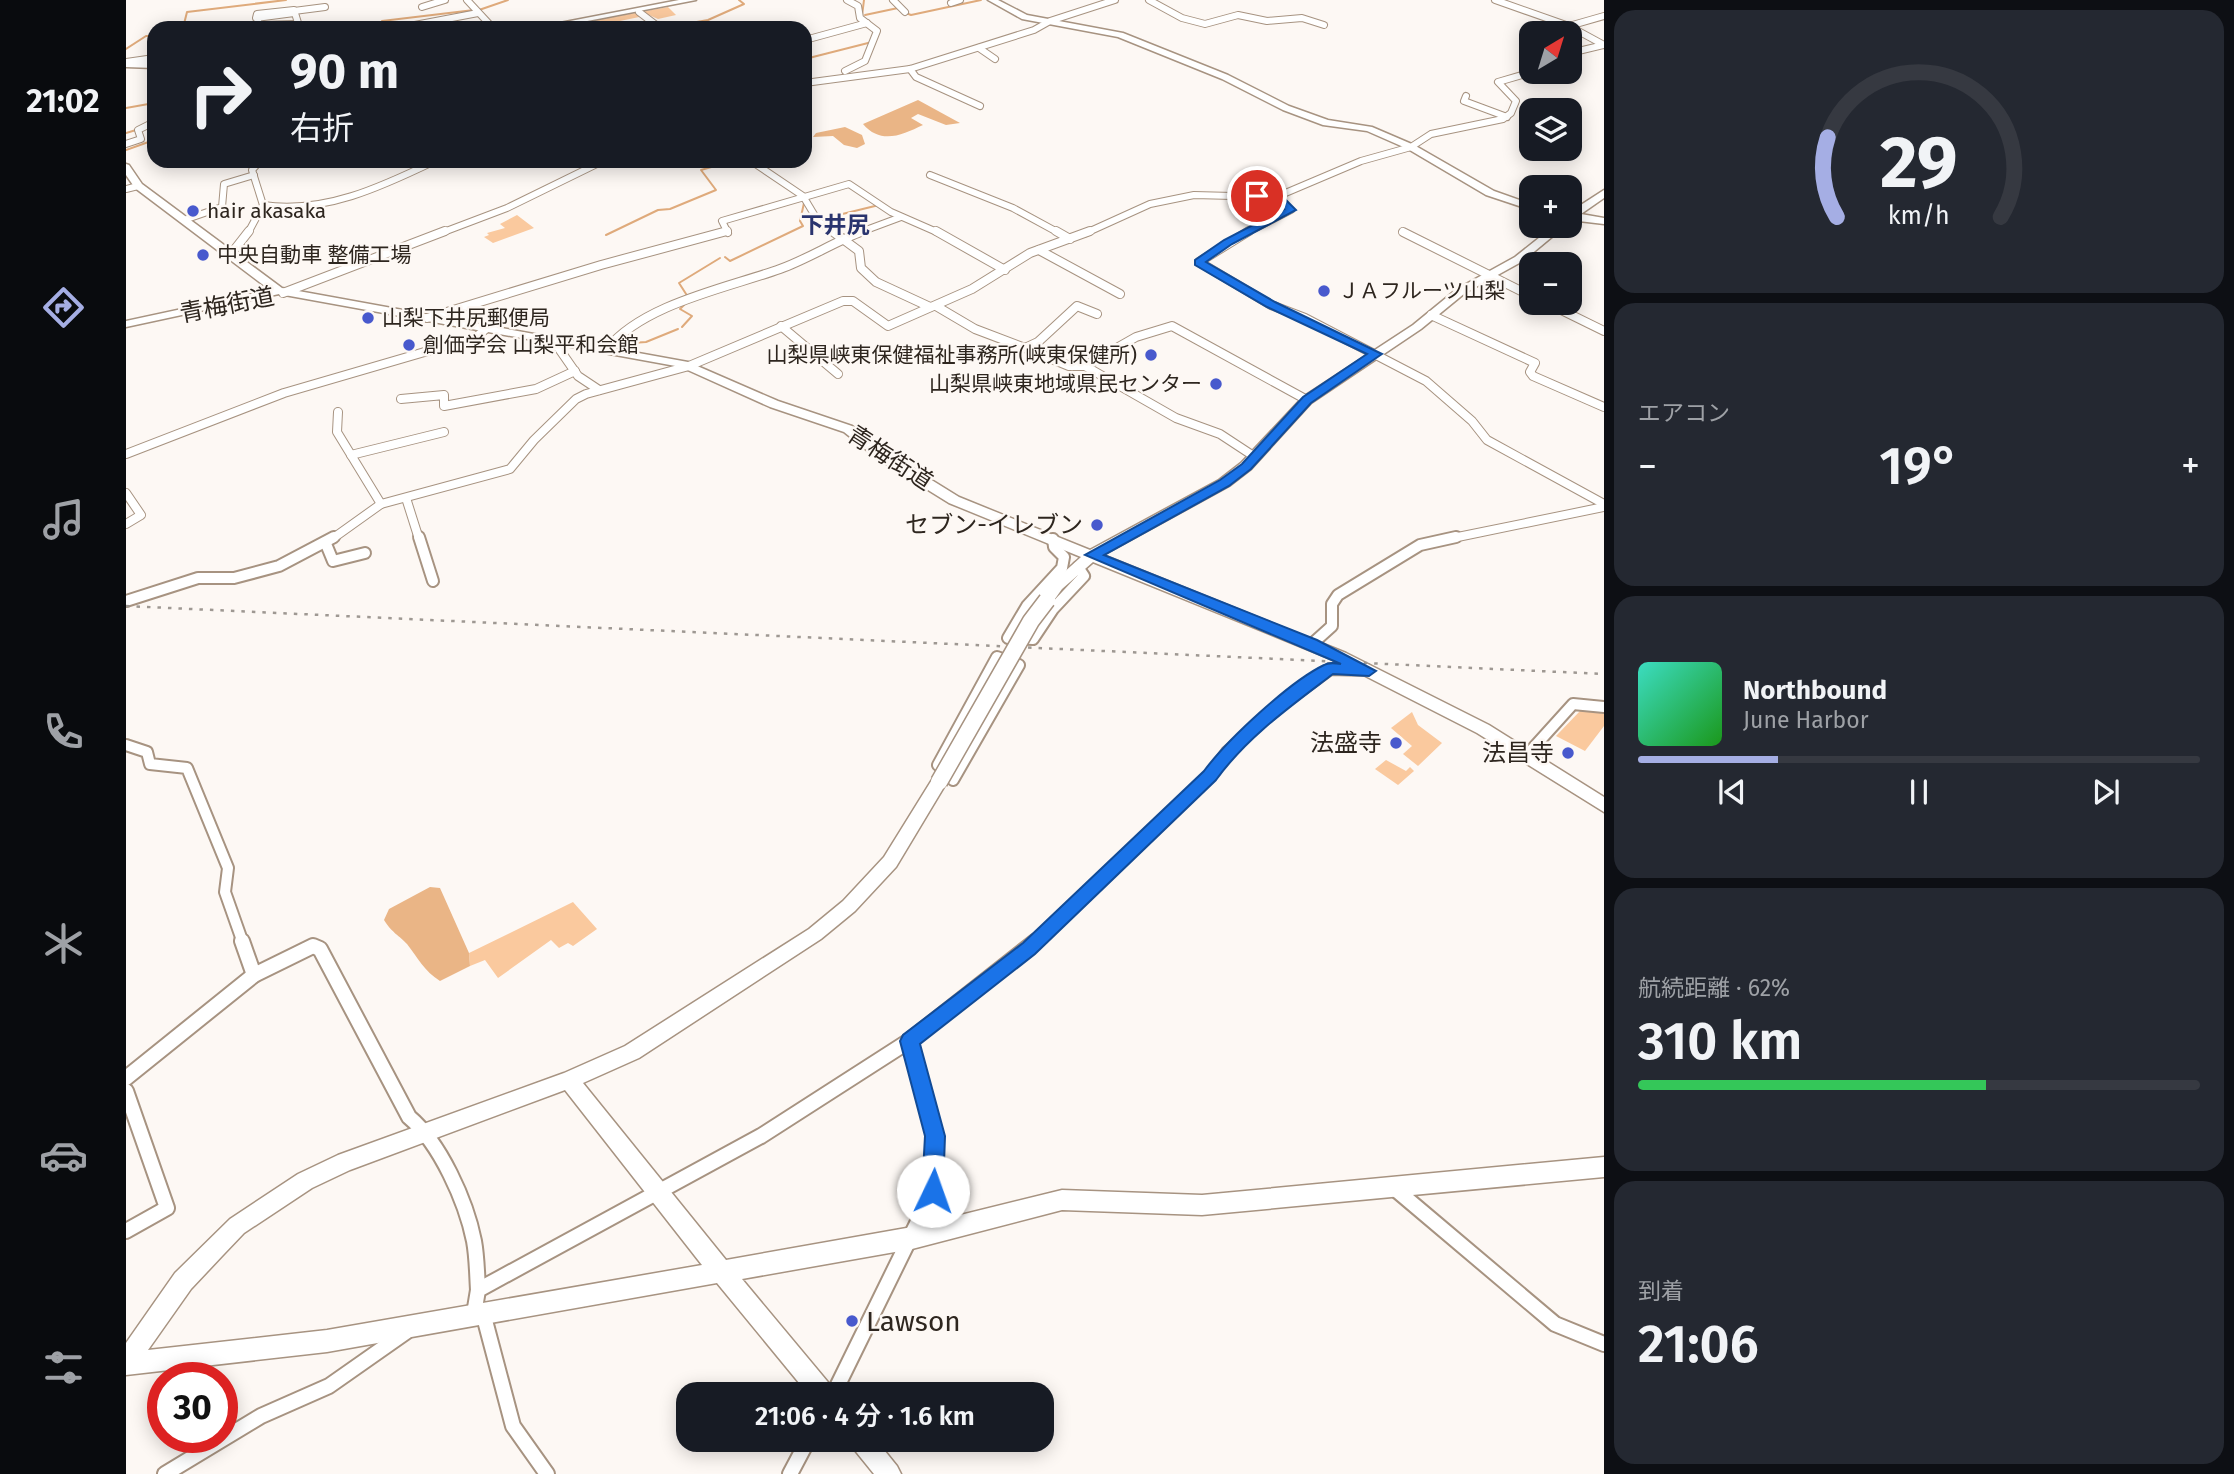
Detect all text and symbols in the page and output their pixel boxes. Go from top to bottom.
north arrow [1519,21,1582,84]
map controls [1519,21,1582,315]
text: 90 m [290,42,399,101]
icon: right [175,49,266,140]
text: 21:02 [26,82,100,120]
button: layers [1519,98,1582,161]
text: 右折 [290,109,354,147]
text: 29 [1880,120,1958,207]
pin [1227,166,1287,226]
button: + [1519,175,1582,238]
icon: arrive [1238,177,1276,215]
place label: hair akasaka [207,198,326,224]
text: km/h [1888,201,1950,231]
marker: hair akasaka [185,203,201,219]
district label: 下井尻 [801,211,870,239]
place label: 中央自動車 整備工場 [217,242,412,268]
marker: 中央自動車 整備工場 [195,247,211,263]
button: − [1519,252,1582,315]
place label: ＪＡフルーツ山梨 [1338,278,1506,304]
street label: 青梅街道 [177,282,277,328]
icon: directions [39,283,88,332]
marker: ＪＡフルーツ山梨 [1316,283,1332,299]
place label: 山梨下井尻郵便局 [382,305,550,331]
marker: 山梨下井尻郵便局 [360,310,376,326]
place label: 創価学会 山梨平和会館 [423,332,639,358]
marker: 創価学会 山梨平和会館 [401,337,417,353]
place label: 山梨県峡東保健福祉事務所(峡東保健所) [766,342,1137,368]
marker: 山梨県峡東保健福祉事務所(峡東保健所) [1143,347,1159,363]
place label: 山梨県峡東地域県民センター [929,371,1202,397]
marker: 山梨県峡東地域県民センター [1208,376,1224,392]
text: エアコン [1638,399,1730,427]
street label: 青梅街道 [842,420,938,496]
text: 19° [1879,435,1959,498]
text: − [1638,443,1657,489]
text: + [2181,443,2200,489]
icon: music [39,495,88,544]
place label: セブン-イレブン [905,511,1083,539]
marker: セブン-イレブン [1089,517,1105,533]
text: Northbound [1743,675,1887,706]
text: June Harbor [1743,706,1869,734]
icon: phone [39,707,88,756]
place label: 法盛寺 [1310,729,1382,757]
marker: 法盛寺 [1388,735,1404,751]
place label: 法昌寺 [1482,739,1554,767]
marker: 法昌寺 [1560,745,1576,761]
icon: previous [1713,773,1751,811]
icon: pause [1900,773,1938,811]
icon: next [2087,773,2125,811]
icon: climate [39,919,88,968]
text: 航続距離 · 62% [1638,974,1790,1002]
text: 310 km [1638,1010,1802,1073]
icon: car [39,1131,88,1180]
position arrow [896,1154,970,1228]
text: 到着 [1638,1277,1684,1305]
place label: Lawson [866,1305,961,1338]
marker: Lawson [844,1313,860,1329]
text: 21:06 [1638,1313,1759,1376]
icon: filters [39,1343,88,1392]
speed limit sign: 30 [147,1362,238,1453]
text: 21:06 · 4 分 · 1.6 km [755,1401,975,1432]

